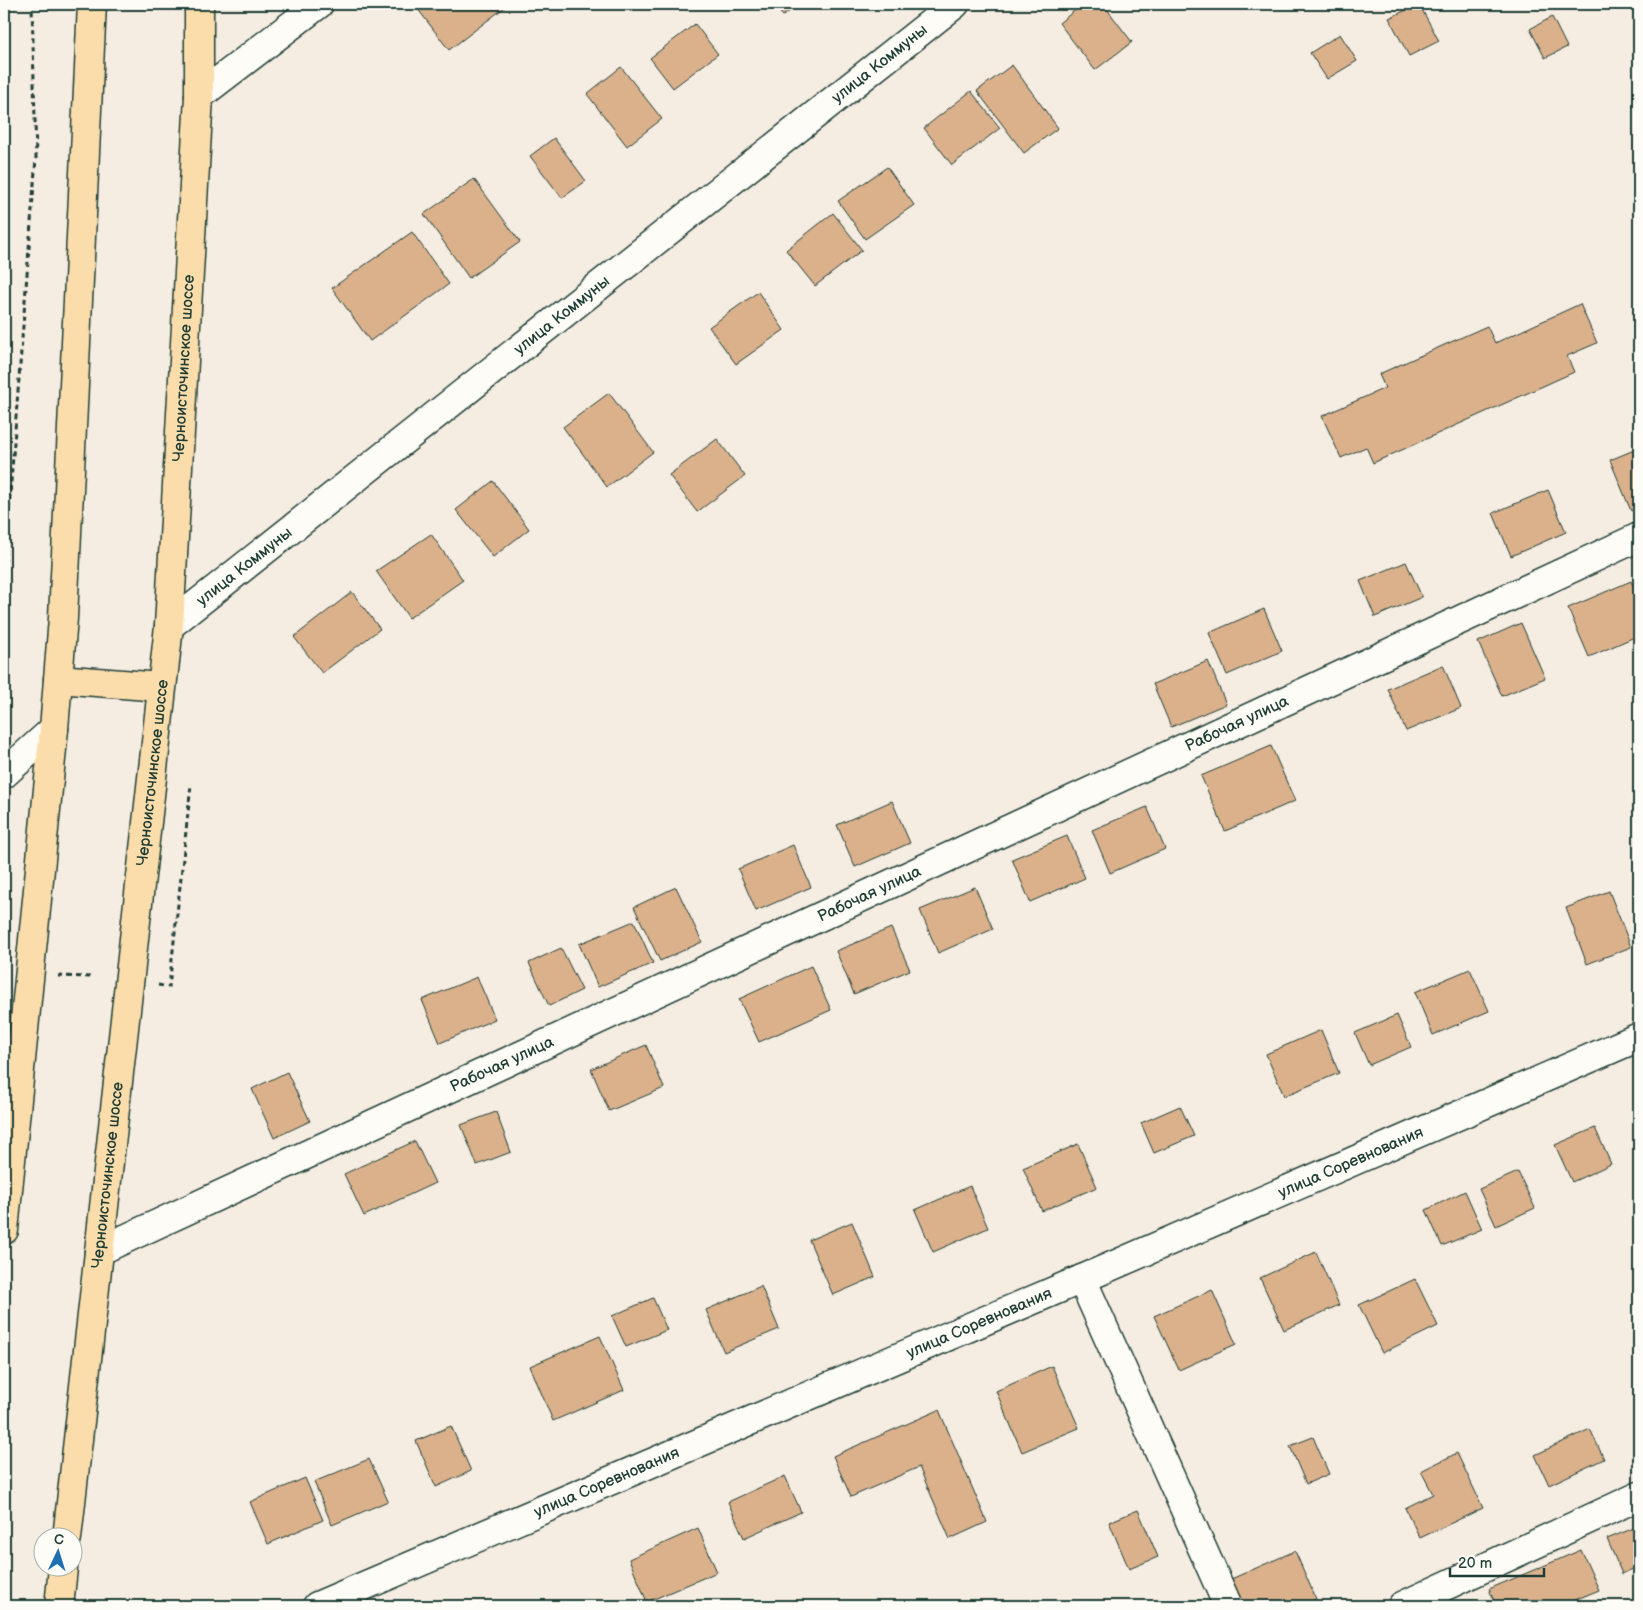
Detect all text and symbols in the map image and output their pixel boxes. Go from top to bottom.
street label: улица Коммуны [828,20,931,107]
street label: улица Коммуны [510,272,613,359]
street label: Черноисточинское шоссе [169,274,198,462]
street label: улица Коммуны [193,523,296,610]
street label: Черноисточинское шоссе [133,678,172,867]
street label: Рабочая улица [1182,691,1292,756]
street label: Рабочая улица [814,861,925,926]
street label: Рабочая улица [447,1032,557,1096]
street label: Черноисточинское шоссе [88,1081,127,1270]
street label: улица Соревнования [1275,1122,1426,1202]
street label: улица Соревнования [903,1284,1055,1362]
street label: улица Соревнования [531,1443,682,1522]
north arrow [32,1528,82,1578]
text: С [53,1531,65,1548]
scale bar [1450,1545,1544,1577]
text: 20 m [1458,1554,1492,1573]

